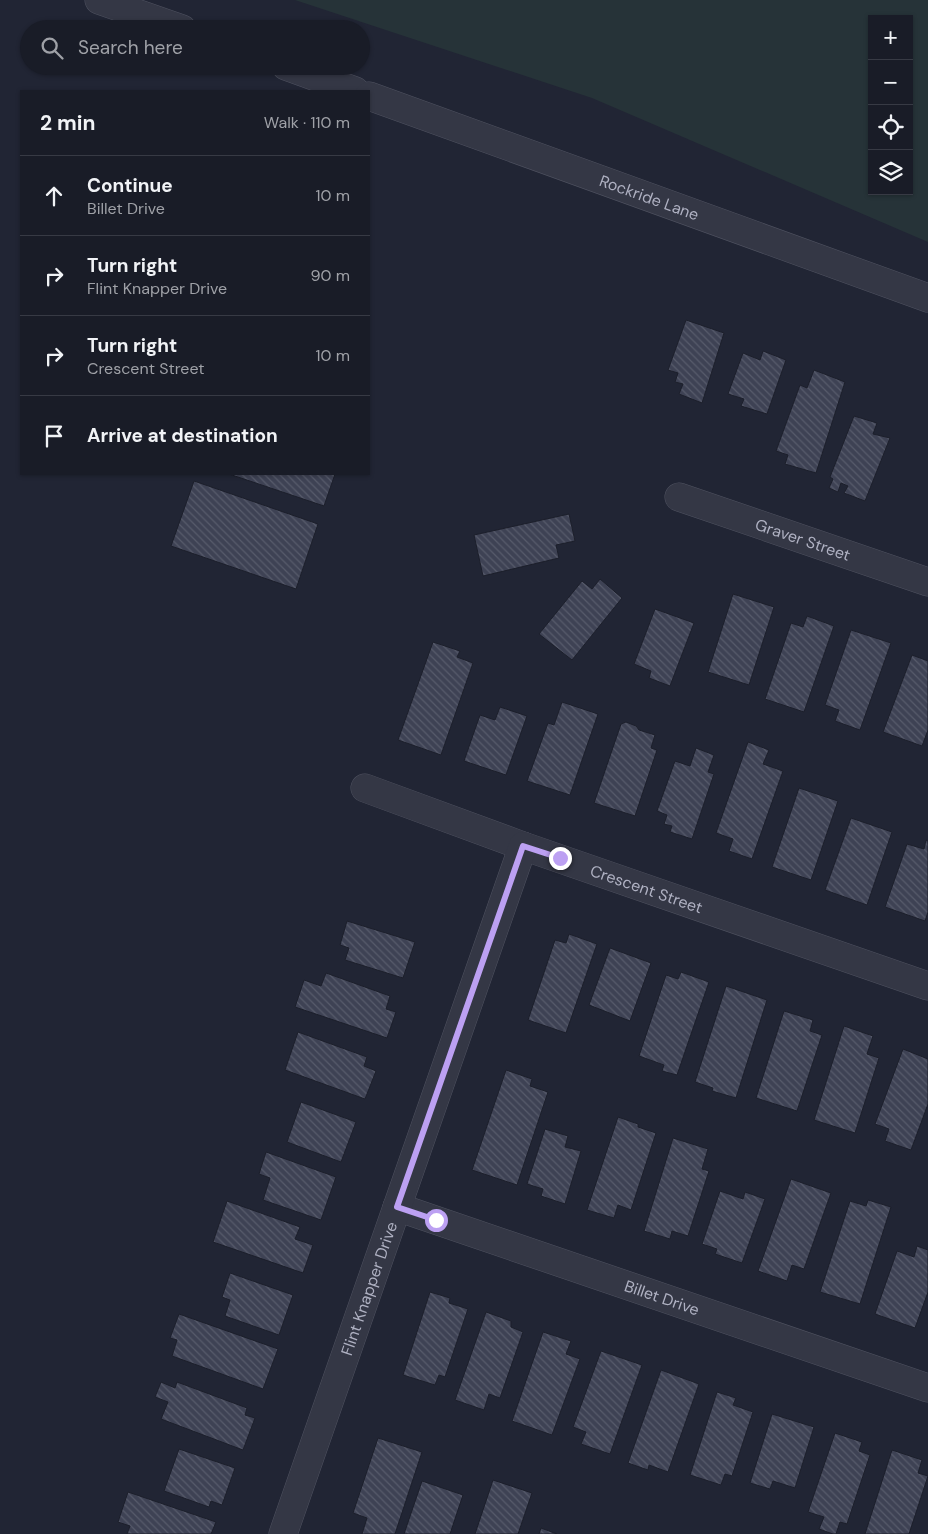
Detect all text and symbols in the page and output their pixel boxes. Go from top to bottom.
map controls [868,15,913,195]
button: + [868,15,913,60]
search box [20,20,370,75]
icon: search [38,34,66,62]
text: Search here [78,35,183,60]
button: − [868,60,913,105]
button: locate [868,105,913,150]
text: 2 min [40,109,96,137]
text: Walk · 110 m [264,112,350,133]
button: layers [868,150,913,195]
street label: Rockride Lane [597,170,702,225]
text: Continue [87,173,173,198]
icon: ahead [40,182,68,210]
text: 10 m [316,185,350,206]
text: Billet Drive [87,198,165,219]
text: Turn right [87,253,177,278]
icon: right [40,262,68,290]
text: 90 m [310,265,350,286]
text: Flint Knapper Drive [87,278,227,299]
text: Turn right [87,333,177,358]
icon: right [40,342,68,370]
text: 10 m [316,345,350,366]
text: Crescent Street [87,358,205,379]
icon: arrive [40,422,68,450]
text: Arrive at destination [87,423,278,448]
street label: Graver Street [753,513,853,565]
route end [549,847,572,870]
street label: Crescent Street [588,860,706,918]
route start [425,1209,448,1232]
street label: Flint Knapper Drive [336,1219,402,1358]
street label: Billet Drive [622,1275,702,1320]

